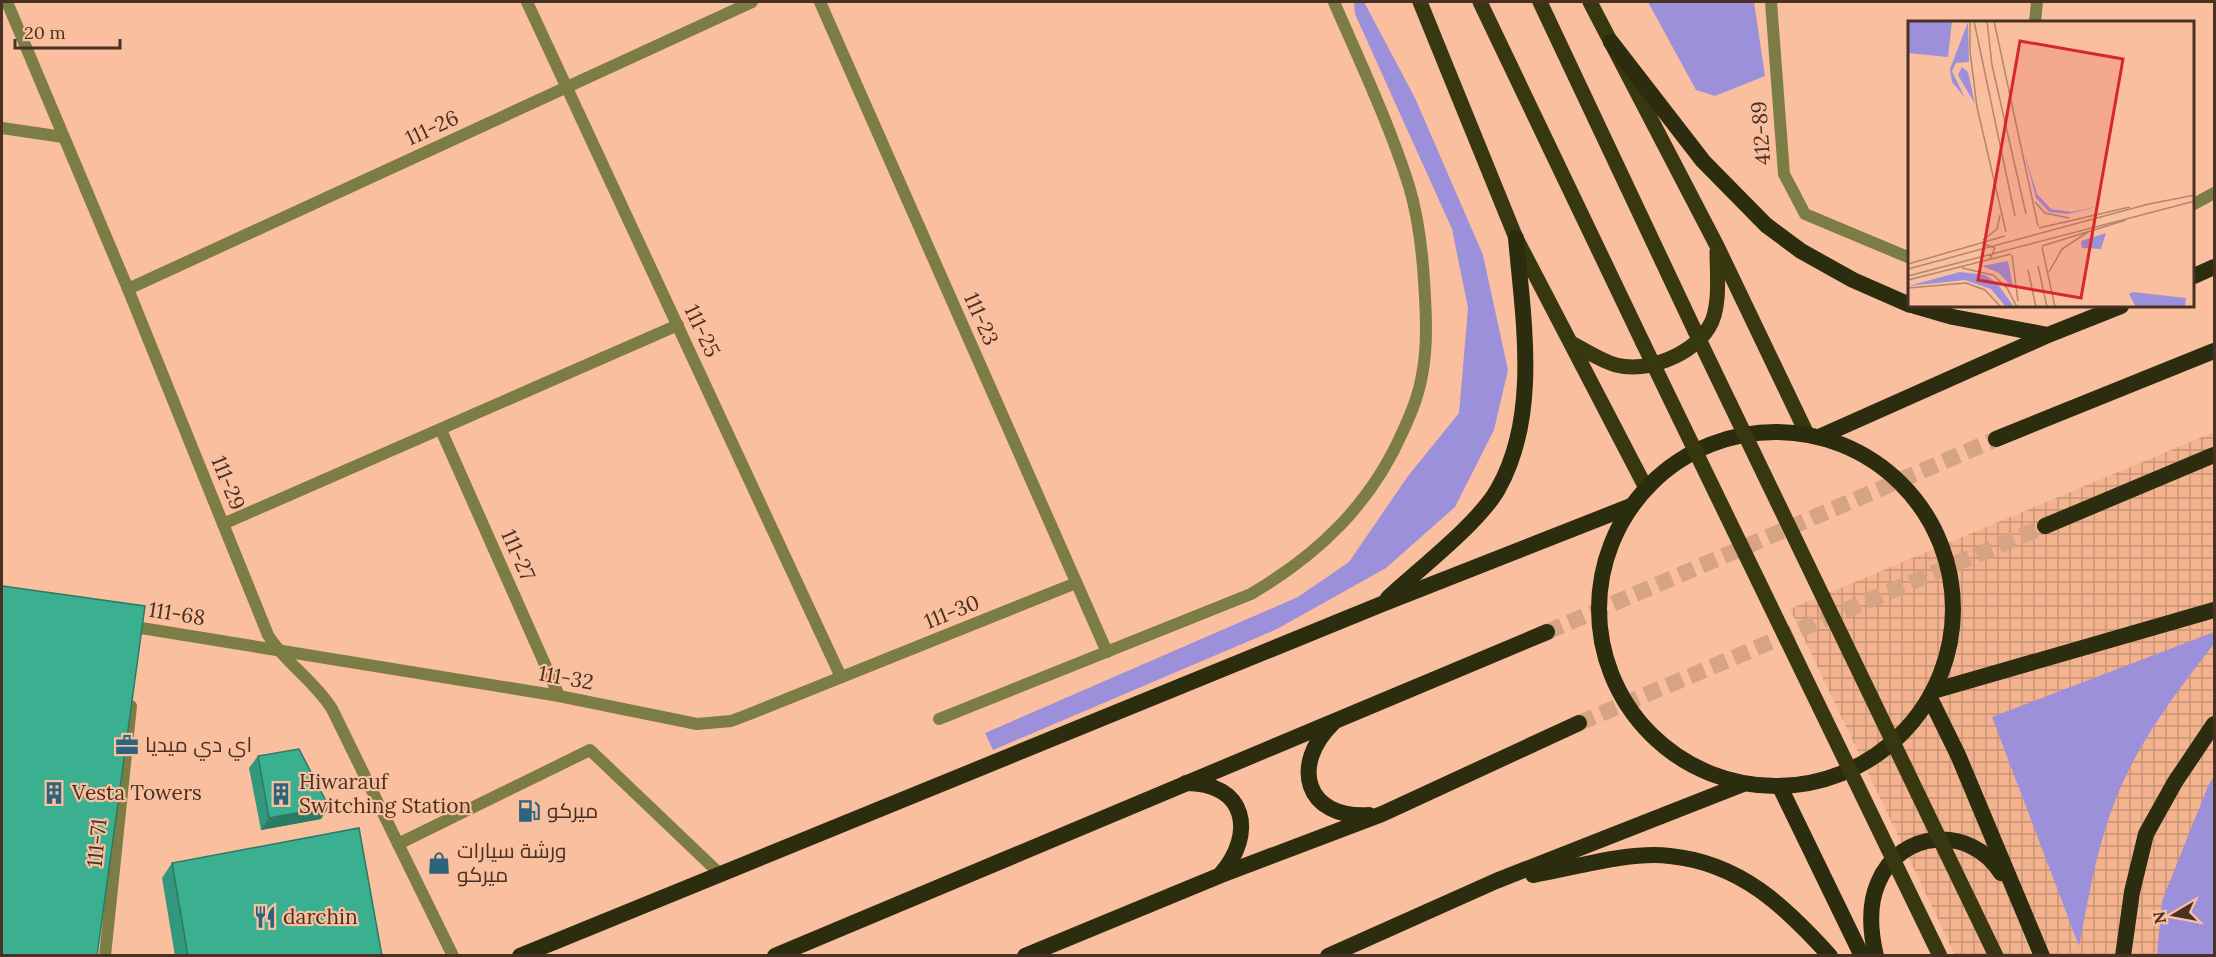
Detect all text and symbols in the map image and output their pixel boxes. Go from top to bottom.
scale bar [15,12,120,50]
text: 20 m [24,21,66,44]
inset map [1908,21,2195,308]
street label: 412-89 [1745,100,1776,166]
street label: 111-26 [401,104,463,152]
street label: 111-23 [958,288,1005,349]
street label: 111-25 [679,300,726,361]
street label: 111-29 [206,452,251,514]
street label: 111-27 [495,525,542,585]
street label: 111-30 [920,588,983,635]
street label: 111-68 [147,596,207,631]
street label: 111-32 [536,659,596,696]
place label: اي دي ميديا [145,731,252,761]
office icon: اي دي ميديا [114,732,140,758]
place label: Hiwarauf Switching Station [299,768,471,819]
place label: Vesta Towers [71,779,202,806]
building icon: Vesta Towers [41,780,67,806]
building icon: Hiwarauf Switching Station [268,781,294,807]
place label: میرکو [547,797,598,824]
fuel station icon: میرکو [516,798,542,824]
street label: 111-71 [81,817,112,869]
place label: ورشة سیارات میرکو [457,837,567,888]
shop icon: ورشة سیارات میرکو [426,850,452,876]
north arrow [2144,885,2204,945]
place label: darchin [283,903,358,930]
restaurant icon: darchin [252,904,278,930]
text: N [2148,910,2170,925]

